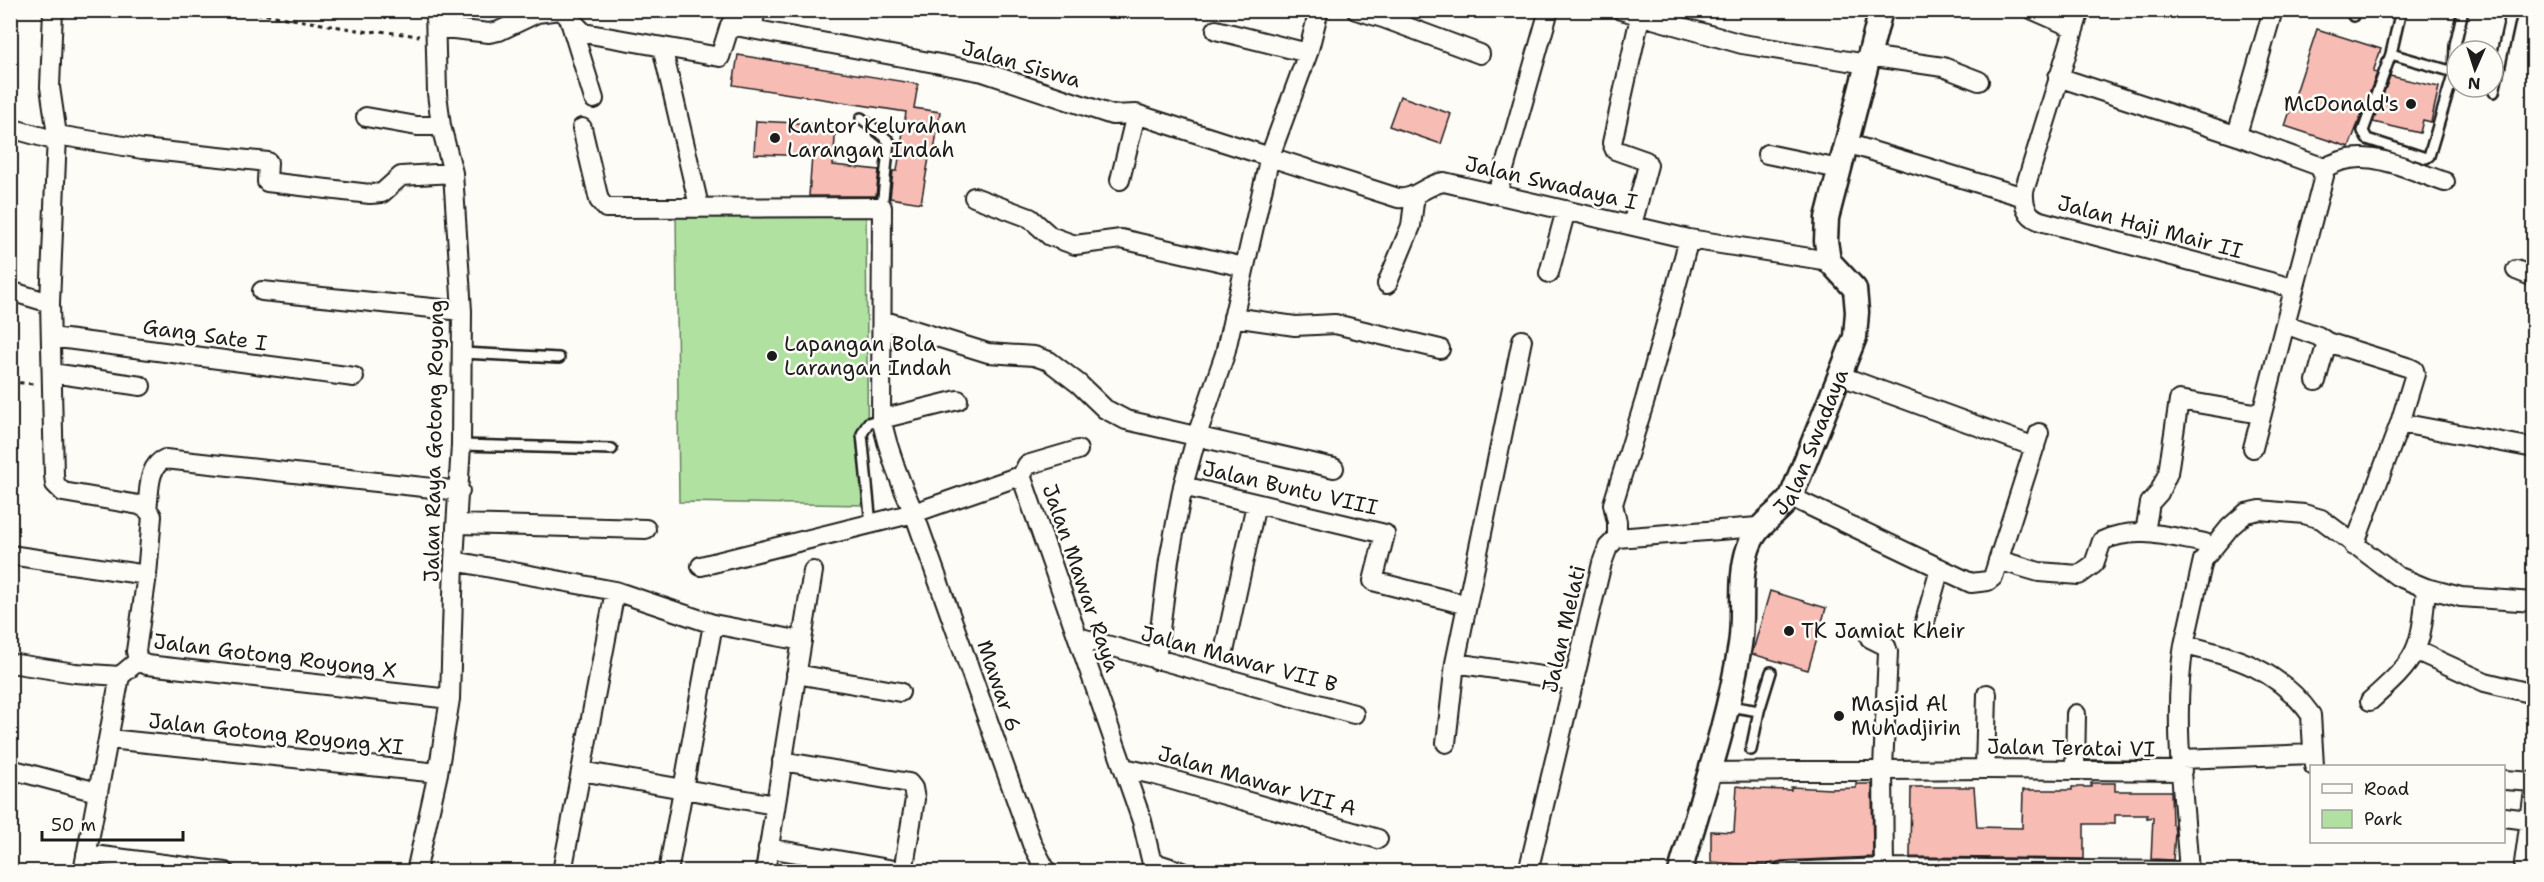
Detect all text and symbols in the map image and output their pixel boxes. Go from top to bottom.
street label: Jalan Siswa [958,34,1084,94]
north arrow [2445,39,2505,99]
text: N [2467,73,2481,94]
place label: McDonald's [2284,90,2399,118]
marker: McDonald's [2404,97,2418,111]
place label: Kantor Kelurahan Larangan Indah [787,112,967,164]
marker: Kantor Kelurahan Larangan Indah [768,131,782,145]
street label: Jalan Swadaya I [1462,150,1640,216]
street label: Jalan Haji Mair II [2054,189,2246,265]
street label: Jalan Raya Gotong Royong [418,299,450,583]
street label: Gang Sate I [141,312,269,358]
place label: Lapangan Bola Larangan Indah [784,330,952,382]
marker: Lapangan Bola Larangan Indah [765,349,779,363]
street label: Jalan Swadaya [1767,365,1855,522]
street label: Jalan Buntu VIII [1200,454,1380,522]
street label: Jalan Mawar Raya [1036,480,1126,676]
street label: Jalan Melati [1536,562,1592,696]
place label: TK Jamiat Kheir [1801,617,1966,645]
street label: Jalan Mawar VII B [1138,619,1340,699]
marker: TK Jamiat Kheir [1782,624,1796,638]
street label: Jalan Gotong Royong X [152,627,398,685]
street label: Mawar 6 [970,636,1028,736]
place label: Masjid Al Muhadjirin [1851,690,1961,742]
street label: Jalan Gotong Royong XI [147,707,405,761]
marker: Masjid Al Muhadjirin [1832,709,1846,723]
street label: Jalan Teratai VI [1987,733,2155,763]
street label: Jalan Mawar VII A [1155,739,1359,823]
legend [2310,765,2505,843]
text: Road [2364,777,2409,801]
scale bar [42,804,183,842]
text: Park [2364,807,2403,831]
text: 50 m [51,813,96,837]

